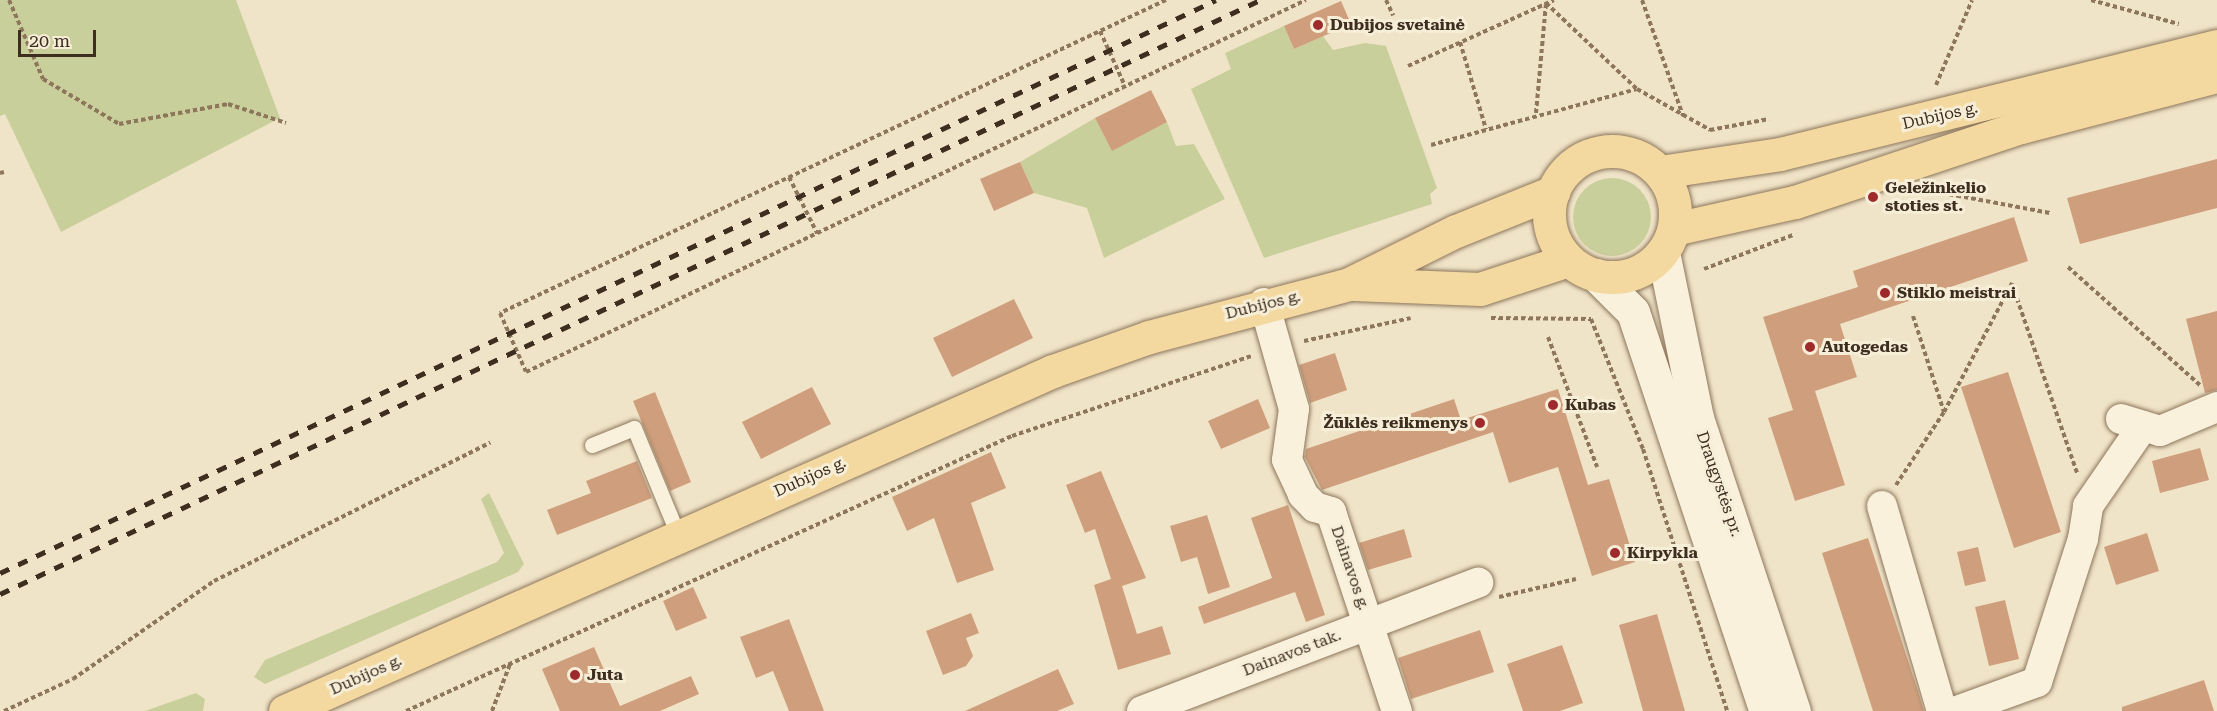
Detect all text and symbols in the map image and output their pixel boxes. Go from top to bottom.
place label: Dubijos svetainė [1330,15,1465,35]
scale bar [21,18,99,56]
marker: Dubijos svetainė [1311,18,1325,32]
text: 20 m [29,30,70,51]
street label: Dubijos g. [1900,98,1980,134]
place label: Geležinkelio stoties st. [1885,178,1986,216]
marker: Geležinkelio stoties st. [1866,190,1880,204]
place label: Stiklo meistrai [1897,283,2016,303]
street label: Dubijos g. [1223,286,1303,324]
marker: Stiklo meistrai [1878,286,1892,300]
place label: Autogedas [1822,337,1908,357]
marker: Autogedas [1803,340,1817,354]
place label: Kubas [1565,395,1616,415]
marker: Kubas [1546,398,1560,412]
place label: Žūklės reikmenys [1323,413,1468,433]
marker: Žūklės reikmenys [1473,416,1487,430]
street label: Draugystės pr. [1692,429,1746,539]
street label: Dubijos g. [771,453,849,501]
street label: Dainavos g. [1327,523,1373,613]
place label: Kirpykla [1627,543,1698,563]
marker: Kirpykla [1608,546,1622,560]
street label: Dainavos tak. [1240,625,1344,681]
street label: Dubijos g. [327,651,405,699]
place label: Juta [587,665,623,685]
marker: Juta [568,668,582,682]

